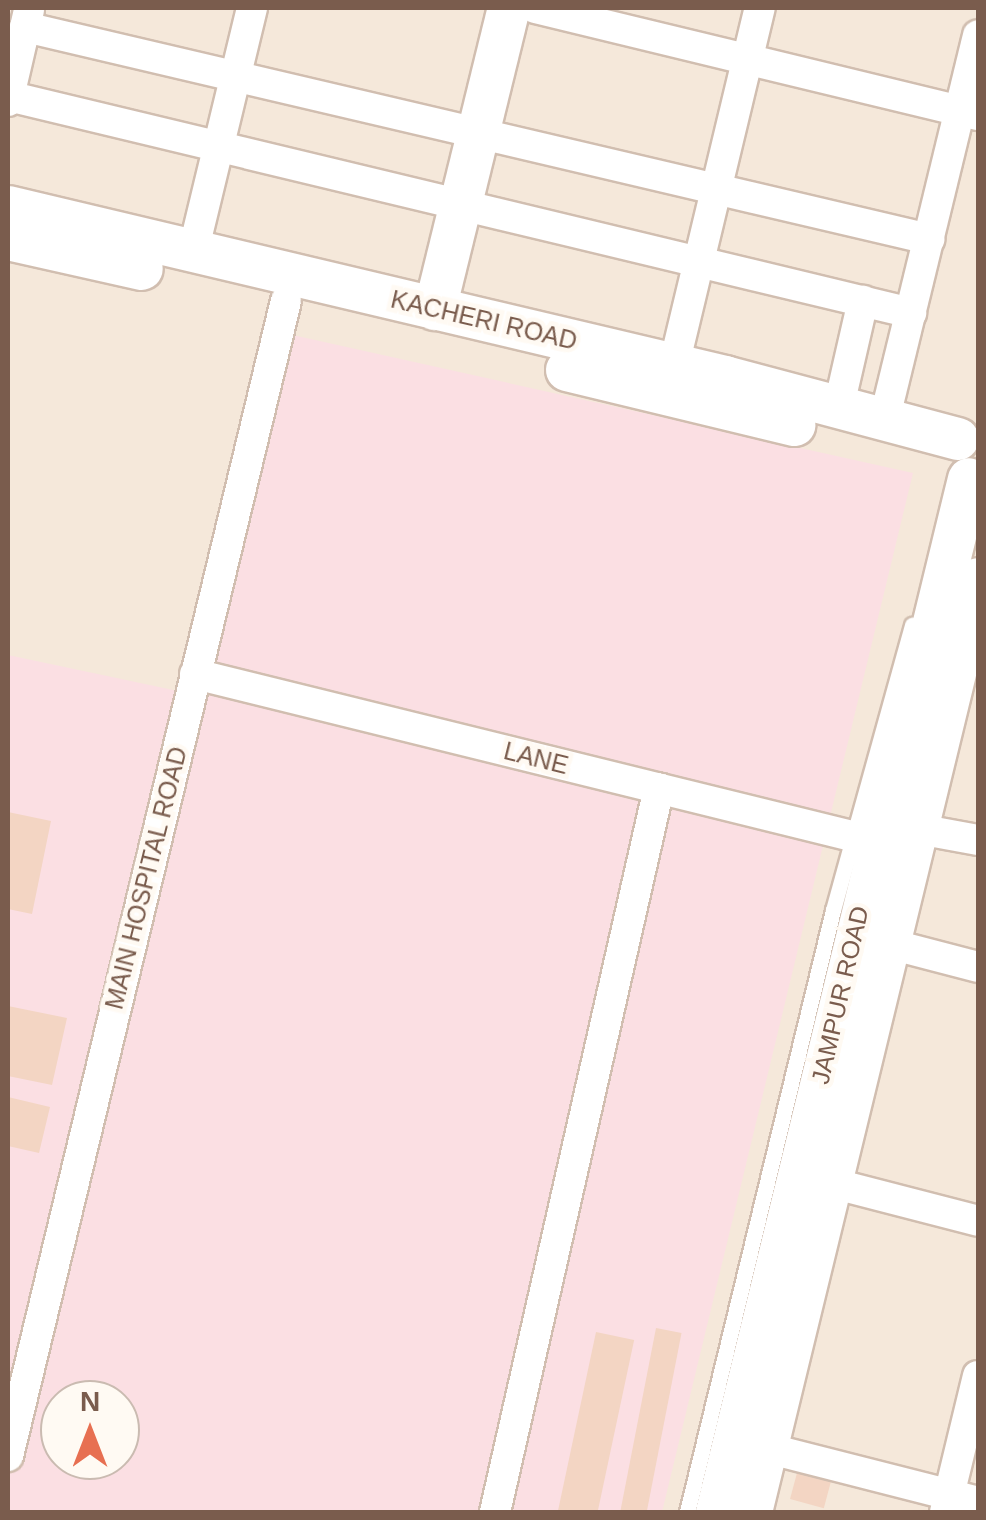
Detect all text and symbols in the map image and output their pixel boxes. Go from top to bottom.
street label: KACHERI ROAD [388,284,580,356]
street label: LANE [501,736,571,780]
street label: MAIN HOSPITAL ROAD [99,743,193,1013]
street label: JAMPUR ROAD [805,903,875,1087]
north arrow [40,1380,140,1480]
text: N [80,1386,100,1417]

